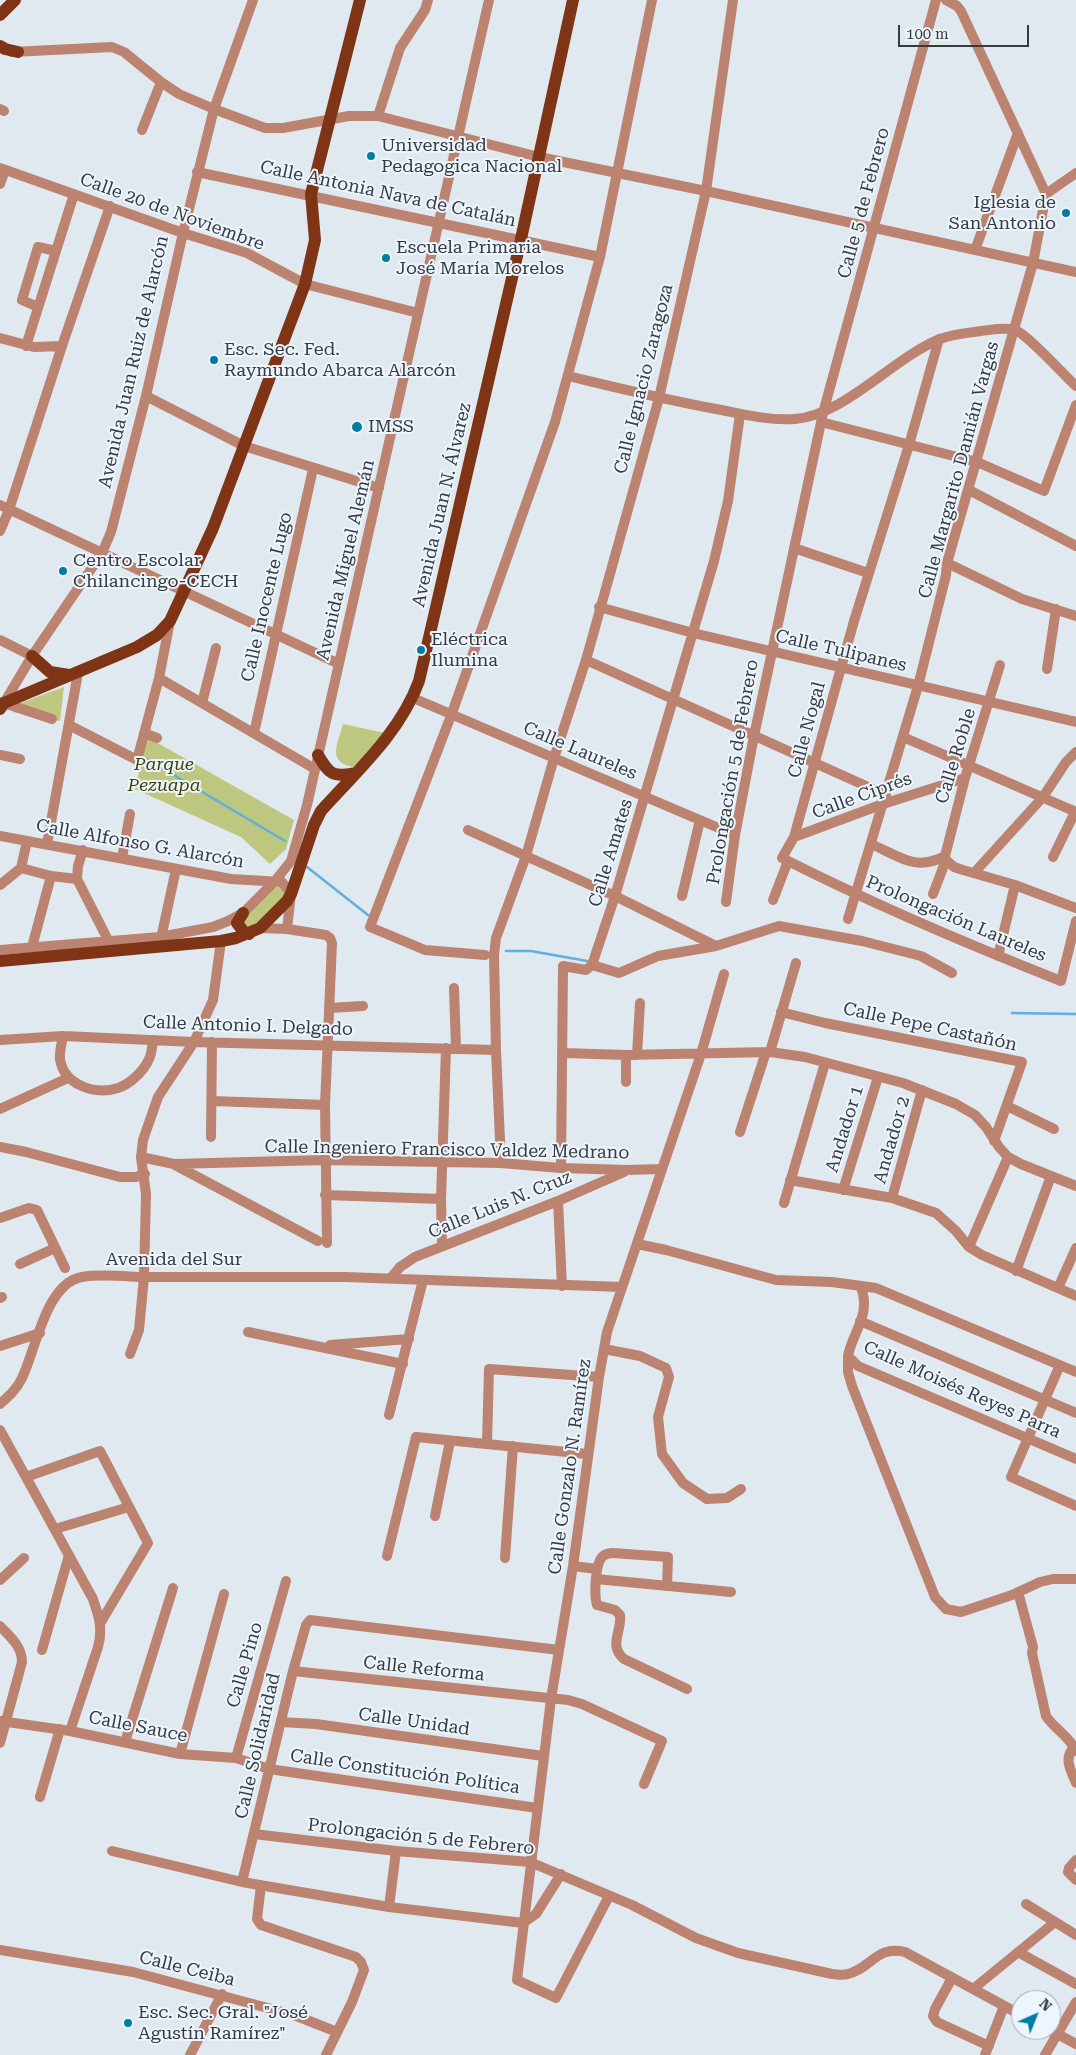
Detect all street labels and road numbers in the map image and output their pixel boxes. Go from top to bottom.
street label: Calle 5 de Febrero [833,125,895,281]
street label: Calle Antonia Nava de Catalán [258,156,518,232]
street label: Calle 20 de Noviembre [77,169,267,255]
street label: Avenida Juan Ruiz de Alarcón [94,234,174,490]
street label: Calle Ignacio Zaragoza [610,282,678,476]
street label: Calle Margarito Damián Vargas [914,339,1004,601]
street label: Avenida Juan N. Álvarez [408,401,476,609]
street label: Avenida Miguel Alemán [312,457,380,663]
street label: Calle Inocente Lugo [237,510,297,684]
street label: Calle Tulipanes [773,625,909,677]
street label: Prolongación 5 de Febrero [703,658,763,886]
street label: Calle Nogal [784,680,830,780]
street label: Calle Roble [931,706,981,806]
street label: Calle Laureles [520,717,640,785]
street label: Calle Ciprés [809,768,915,824]
street label: Calle Amates [584,796,638,910]
street label: Calle Alfonso G. Alarcón [34,815,246,873]
street label: Prolongación Laureles [863,871,1049,967]
street label: Calle Pepe Castañón [841,998,1019,1056]
street label: Calle Antonio I. Delgado [143,1012,353,1040]
street label: Andador 1 [822,1083,868,1175]
street label: Andador 2 [869,1094,915,1186]
street label: Calle Ingeniero Francisco Valdez Medrano [264,1136,630,1164]
street label: Calle Luis N. Cruz [425,1166,575,1244]
street label: Avenida del Sur [106,1249,242,1271]
street label: Calle Moisés Reyes Parra [860,1337,1064,1443]
street label: Calle Gonzalo N. Ramírez [544,1358,596,1576]
street label: Calle Pino [222,1620,268,1710]
street label: Calle Reforma [362,1652,486,1686]
street label: Calle Solidaridad [231,1671,285,1821]
street label: Calle Unidad [357,1703,471,1741]
street label: Calle Sauce [87,1707,189,1747]
street label: Calle Constitución Política [289,1745,521,1799]
street label: Prolongación 5 de Febrero [307,1814,535,1860]
street label: Calle Ceiba [137,1947,237,1991]

